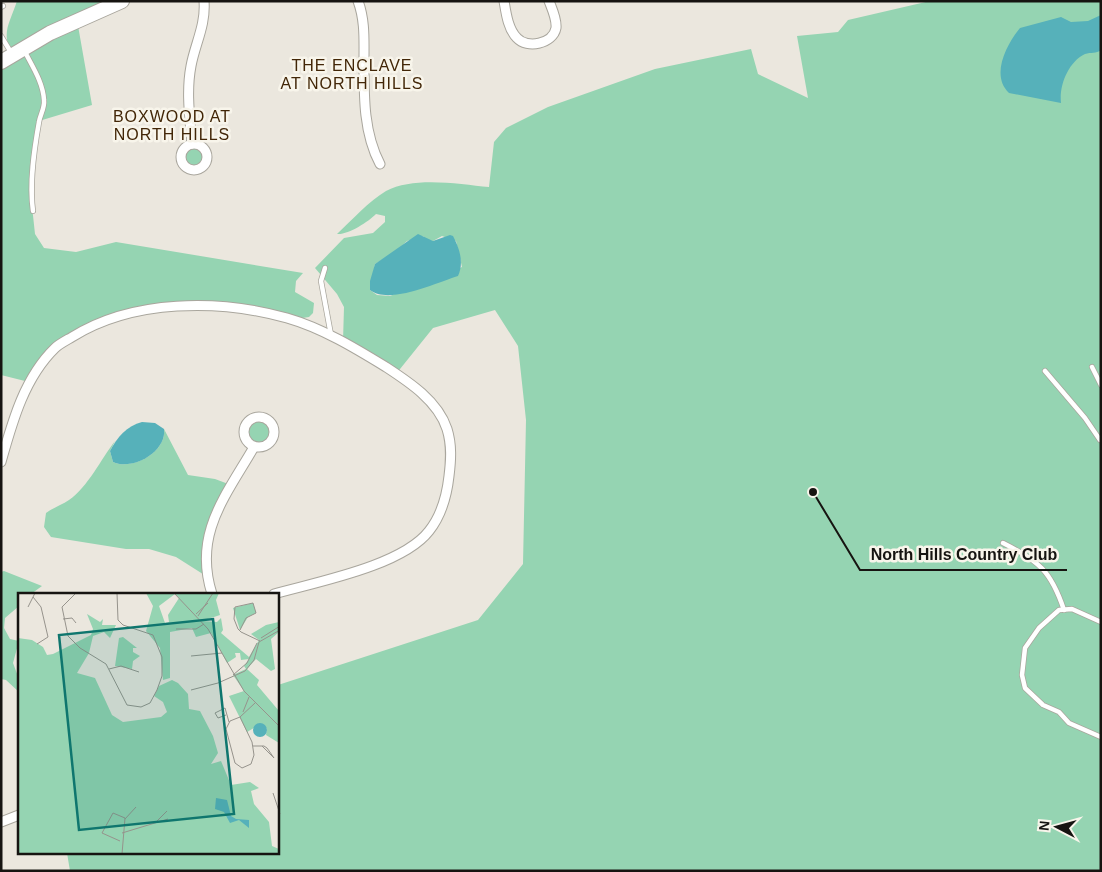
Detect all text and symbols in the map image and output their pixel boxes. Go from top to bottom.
district label: THE ENCLAVE AT NORTH HILLS [281,57,423,92]
district label: BOXWOOD AT NORTH HILLS [113,108,231,143]
callout: North Hills Country Club [860,539,1067,570]
text: North Hills Country Club [871,546,1058,563]
inset map [18,593,279,854]
north arrow [1032,802,1082,852]
text: N [1036,820,1053,832]

